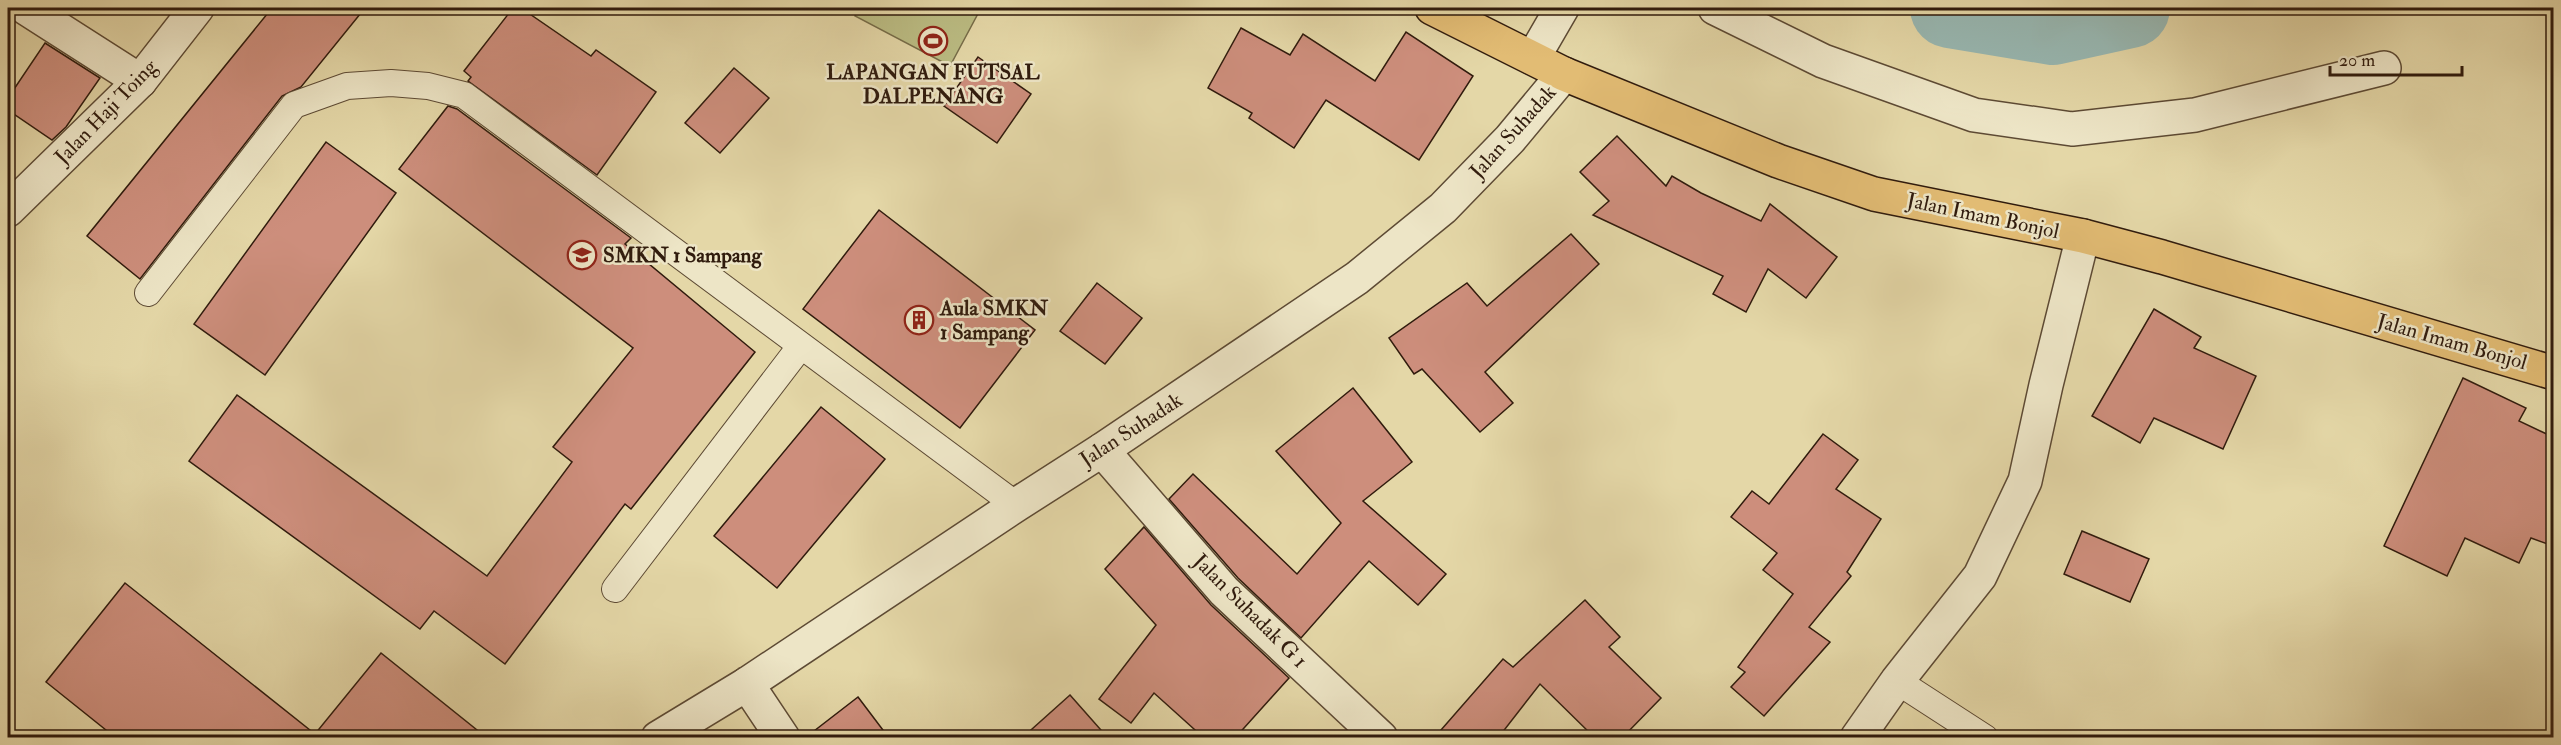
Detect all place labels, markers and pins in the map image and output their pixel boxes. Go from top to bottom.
sports icon: LAPANGAN FUTSAL DALPENANG [917,25,949,57]
place label: LAPANGAN FUTSAL DALPENANG [826,59,1040,110]
school or university icon: SMKN 1 Sampang [566,239,598,271]
place label: SMKN 1 Sampang [603,242,762,269]
place label: Aula SMKN 1 Sampang [939,295,1049,346]
building icon: Aula SMKN 1 Sampang [903,304,935,336]

